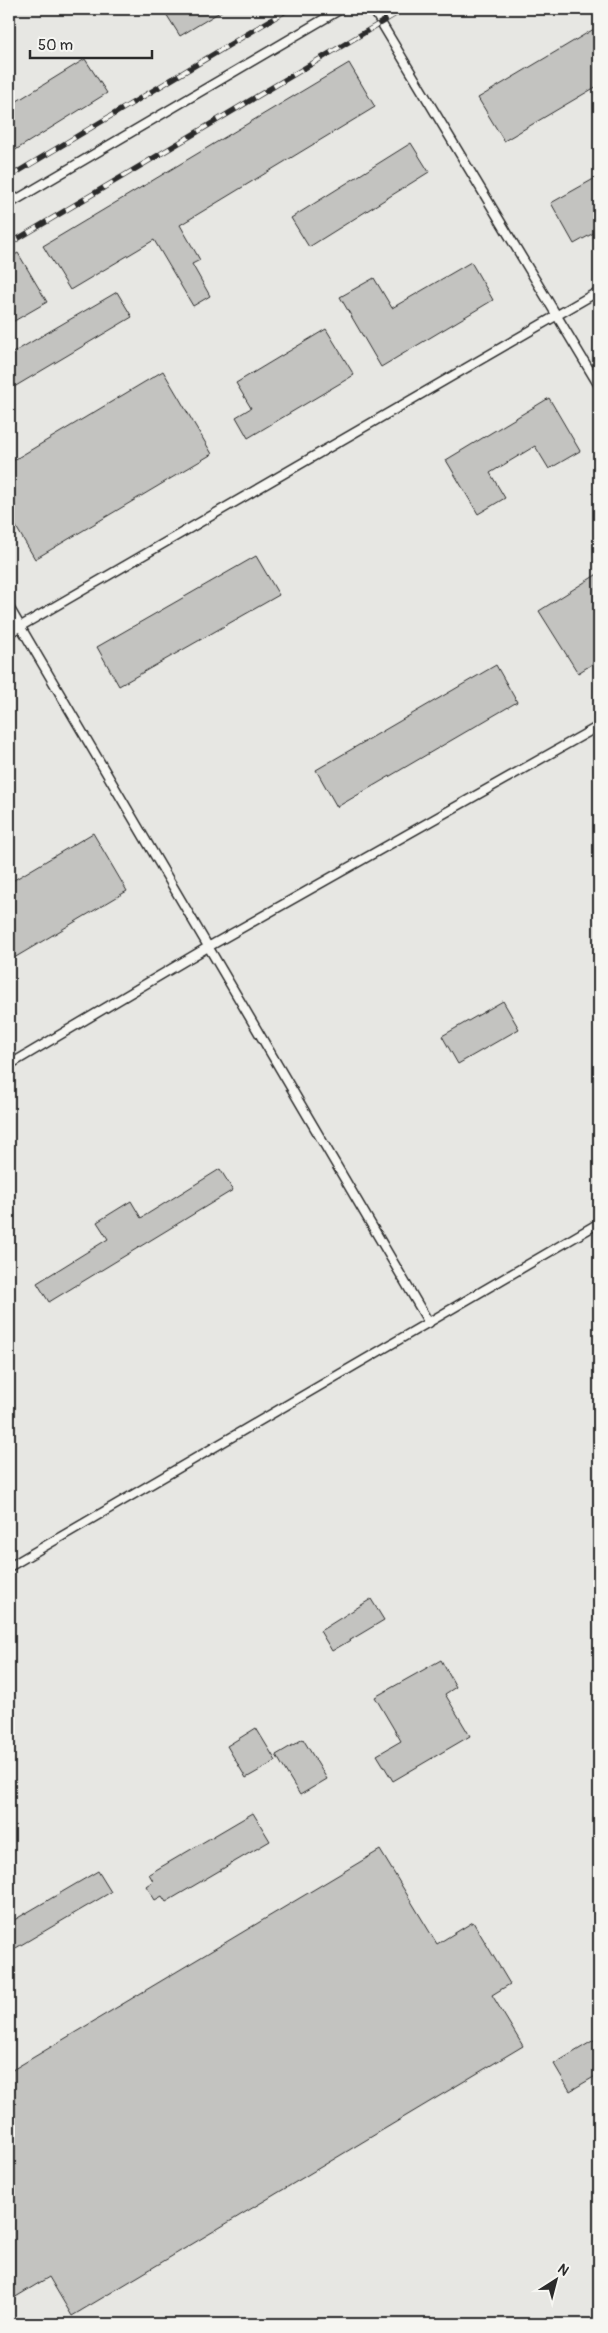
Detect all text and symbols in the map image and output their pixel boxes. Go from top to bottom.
scale bar [30,28,152,60]
text: 50 m [38,36,73,55]
north arrow [530,2256,580,2306]
text: N [555,2260,572,2280]

